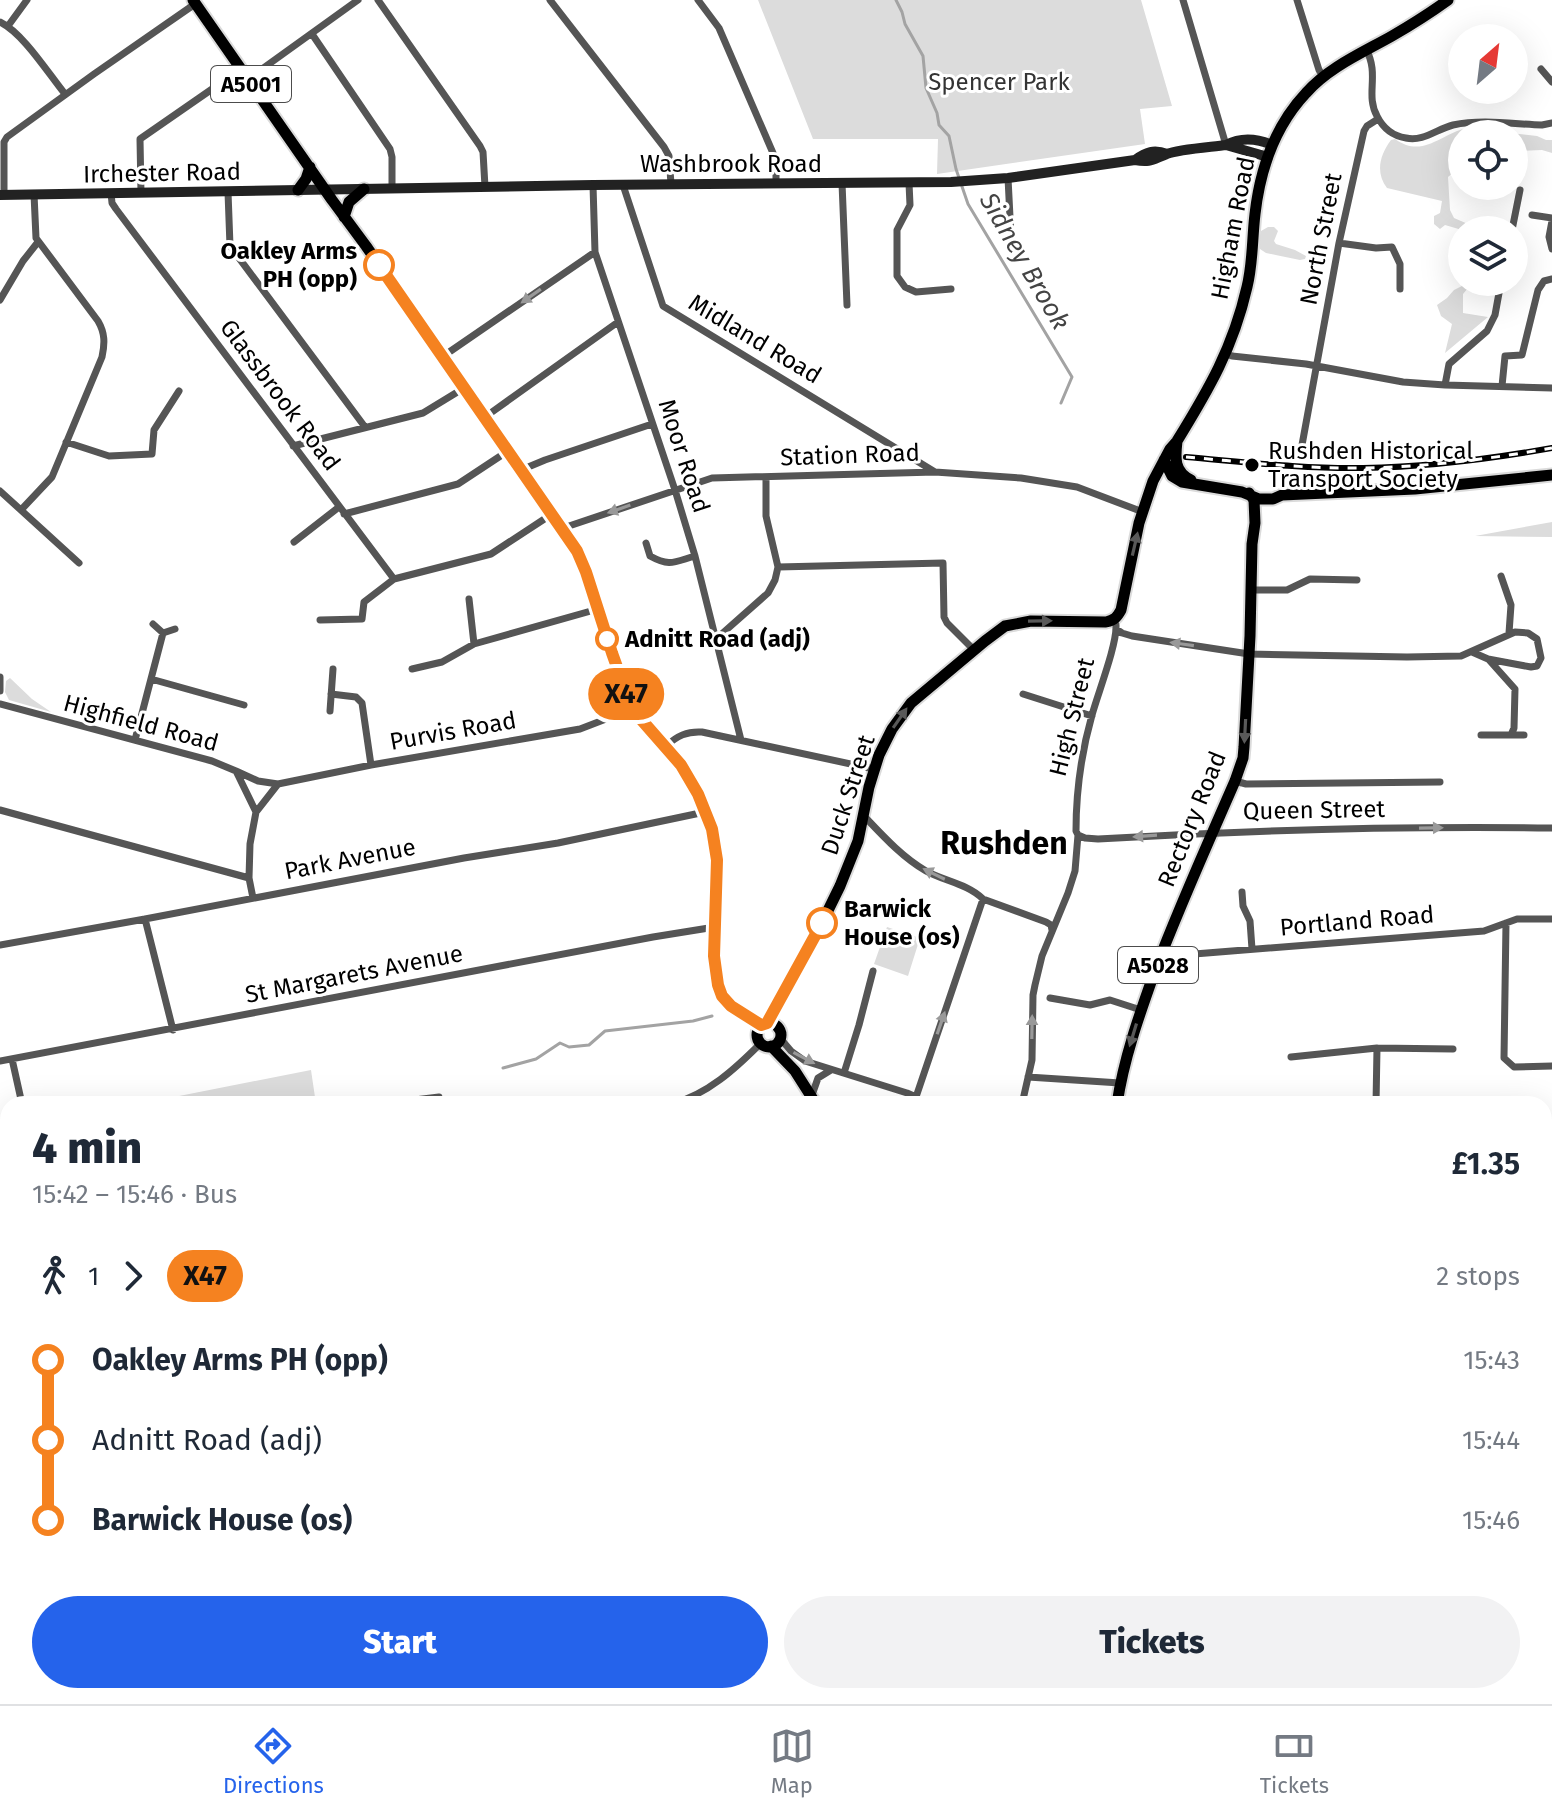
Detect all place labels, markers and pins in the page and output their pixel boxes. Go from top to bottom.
place label: Oakley Arms PH (opp) [220,237,357,293]
marker: Oakley Arms PH (opp) [364,250,394,280]
place label: Rushden Historical Transport Society [1268,437,1473,493]
marker: Rushden Historical Transport Society [1243,456,1261,474]
place label: Adnitt Road (adj) [624,625,810,653]
marker: Adnitt Road (adj) [596,628,618,650]
place label: Barwick House (os) [844,895,960,951]
marker: Barwick House (os) [807,908,837,938]

